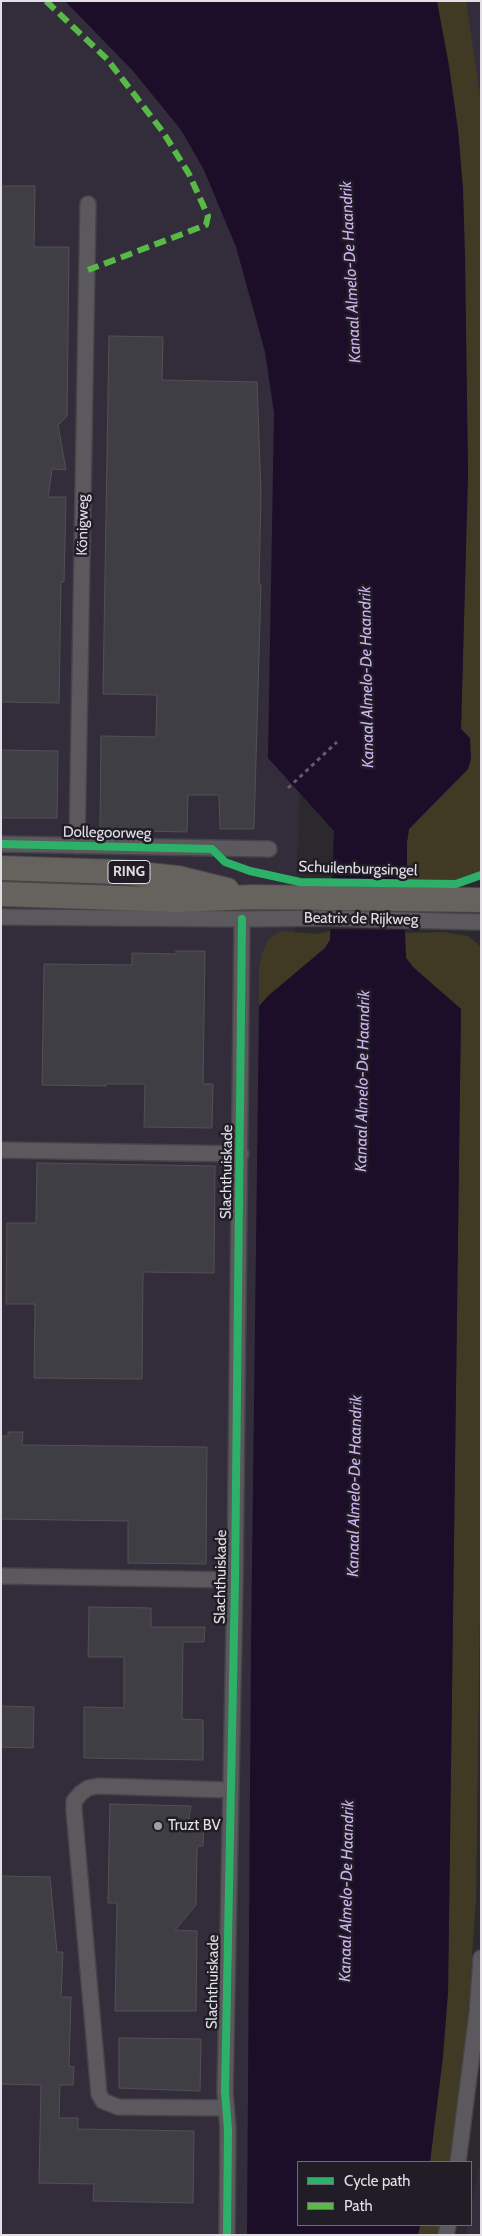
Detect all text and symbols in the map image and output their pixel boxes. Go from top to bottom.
water label: Kanaal Almelo-De Haandrik [337,181,365,363]
street label: Königweg [73,494,93,556]
water label: Kanaal Almelo-De Haandrik [356,586,378,768]
street label: Dollegoorweg [63,823,151,843]
street label: Schuilenburgsingel [298,858,418,880]
road number: RING [108,860,150,884]
street label: Beatrix de Rijkweg [304,909,418,929]
water label: Kanaal Almelo-De Haandrik [352,990,374,1172]
street label: Slachthuiskade [217,1125,237,1219]
water label: Kanaal Almelo-De Haandrik [344,1395,366,1577]
street label: Slachthuiskade [211,1530,231,1624]
water label: Kanaal Almelo-De Haandrik [336,1800,358,1982]
place label: Truzt BV [168,1817,221,1835]
marker: Truzt BV [152,1820,164,1832]
street label: Slachthuiskade [203,1935,223,2029]
legend [297,2161,472,2226]
text: Cycle path [344,2172,410,2190]
text: Path [344,2197,373,2215]

